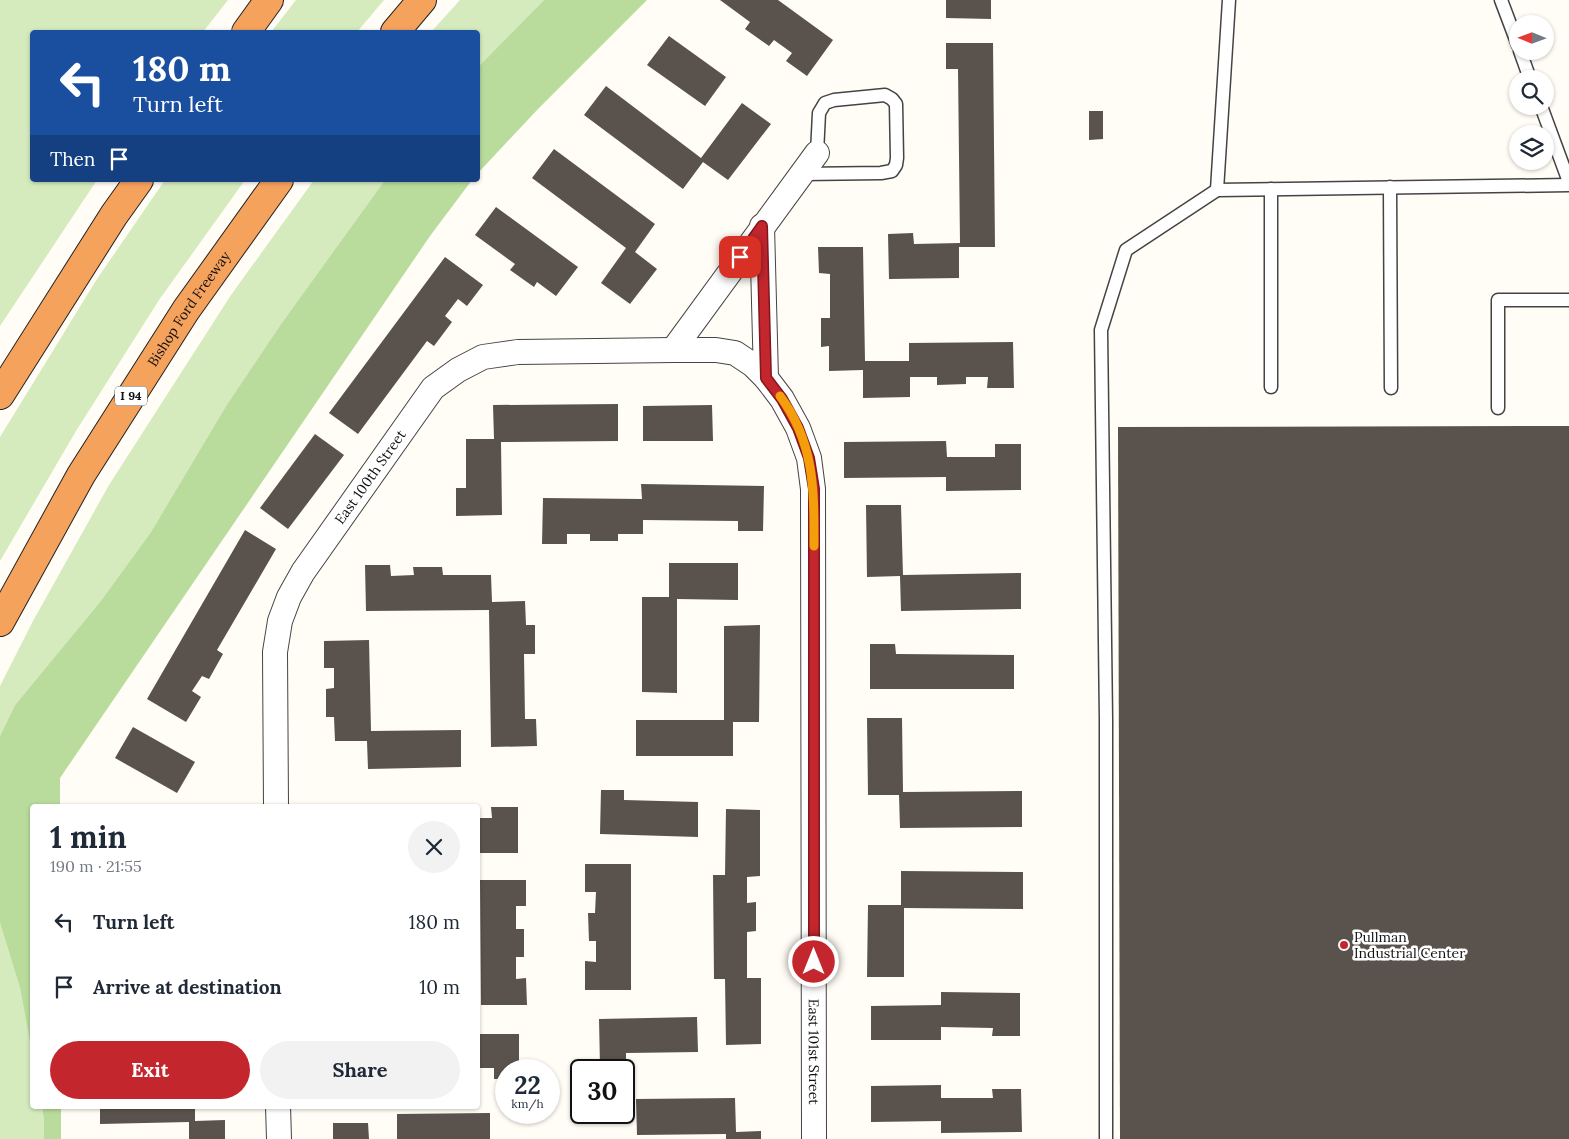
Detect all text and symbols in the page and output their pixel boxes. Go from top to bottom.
north arrow [1509,15,1554,60]
map controls [1509,15,1554,170]
text: 180 m [133,46,231,91]
icon: left [50,50,115,115]
button: search [1509,70,1554,115]
text: Turn left [133,90,223,118]
button: layers [1509,125,1554,170]
icon: arrive [105,145,133,173]
text: Then [50,147,95,171]
pin [719,236,761,278]
icon: arrive [726,243,754,271]
street label: Bishop Ford Freeway [143,247,235,370]
road number: I 94 [115,386,147,406]
street label: East 100th Street [331,426,410,528]
text: 1 min [50,818,127,856]
button: close [408,821,460,873]
text: 190 m · 21:55 [50,856,142,876]
icon: left [50,908,78,936]
text: Turn left [93,910,174,934]
text: 180 m [409,910,460,934]
place label: Pullman Industrial Center [1354,928,1465,962]
position arrow [787,935,839,987]
marker: Pullman Industrial Center [1338,939,1350,951]
icon: arrive [50,973,78,1001]
text: Arrive at destination [93,975,282,999]
text: 10 m [419,975,460,999]
street label: East 101st Street [805,999,823,1105]
button: Exit [50,1041,250,1099]
button: Share [260,1041,460,1099]
speed limit sign: 30 [570,1059,635,1124]
text: 22 [514,1069,541,1101]
text: km/h [511,1096,544,1111]

